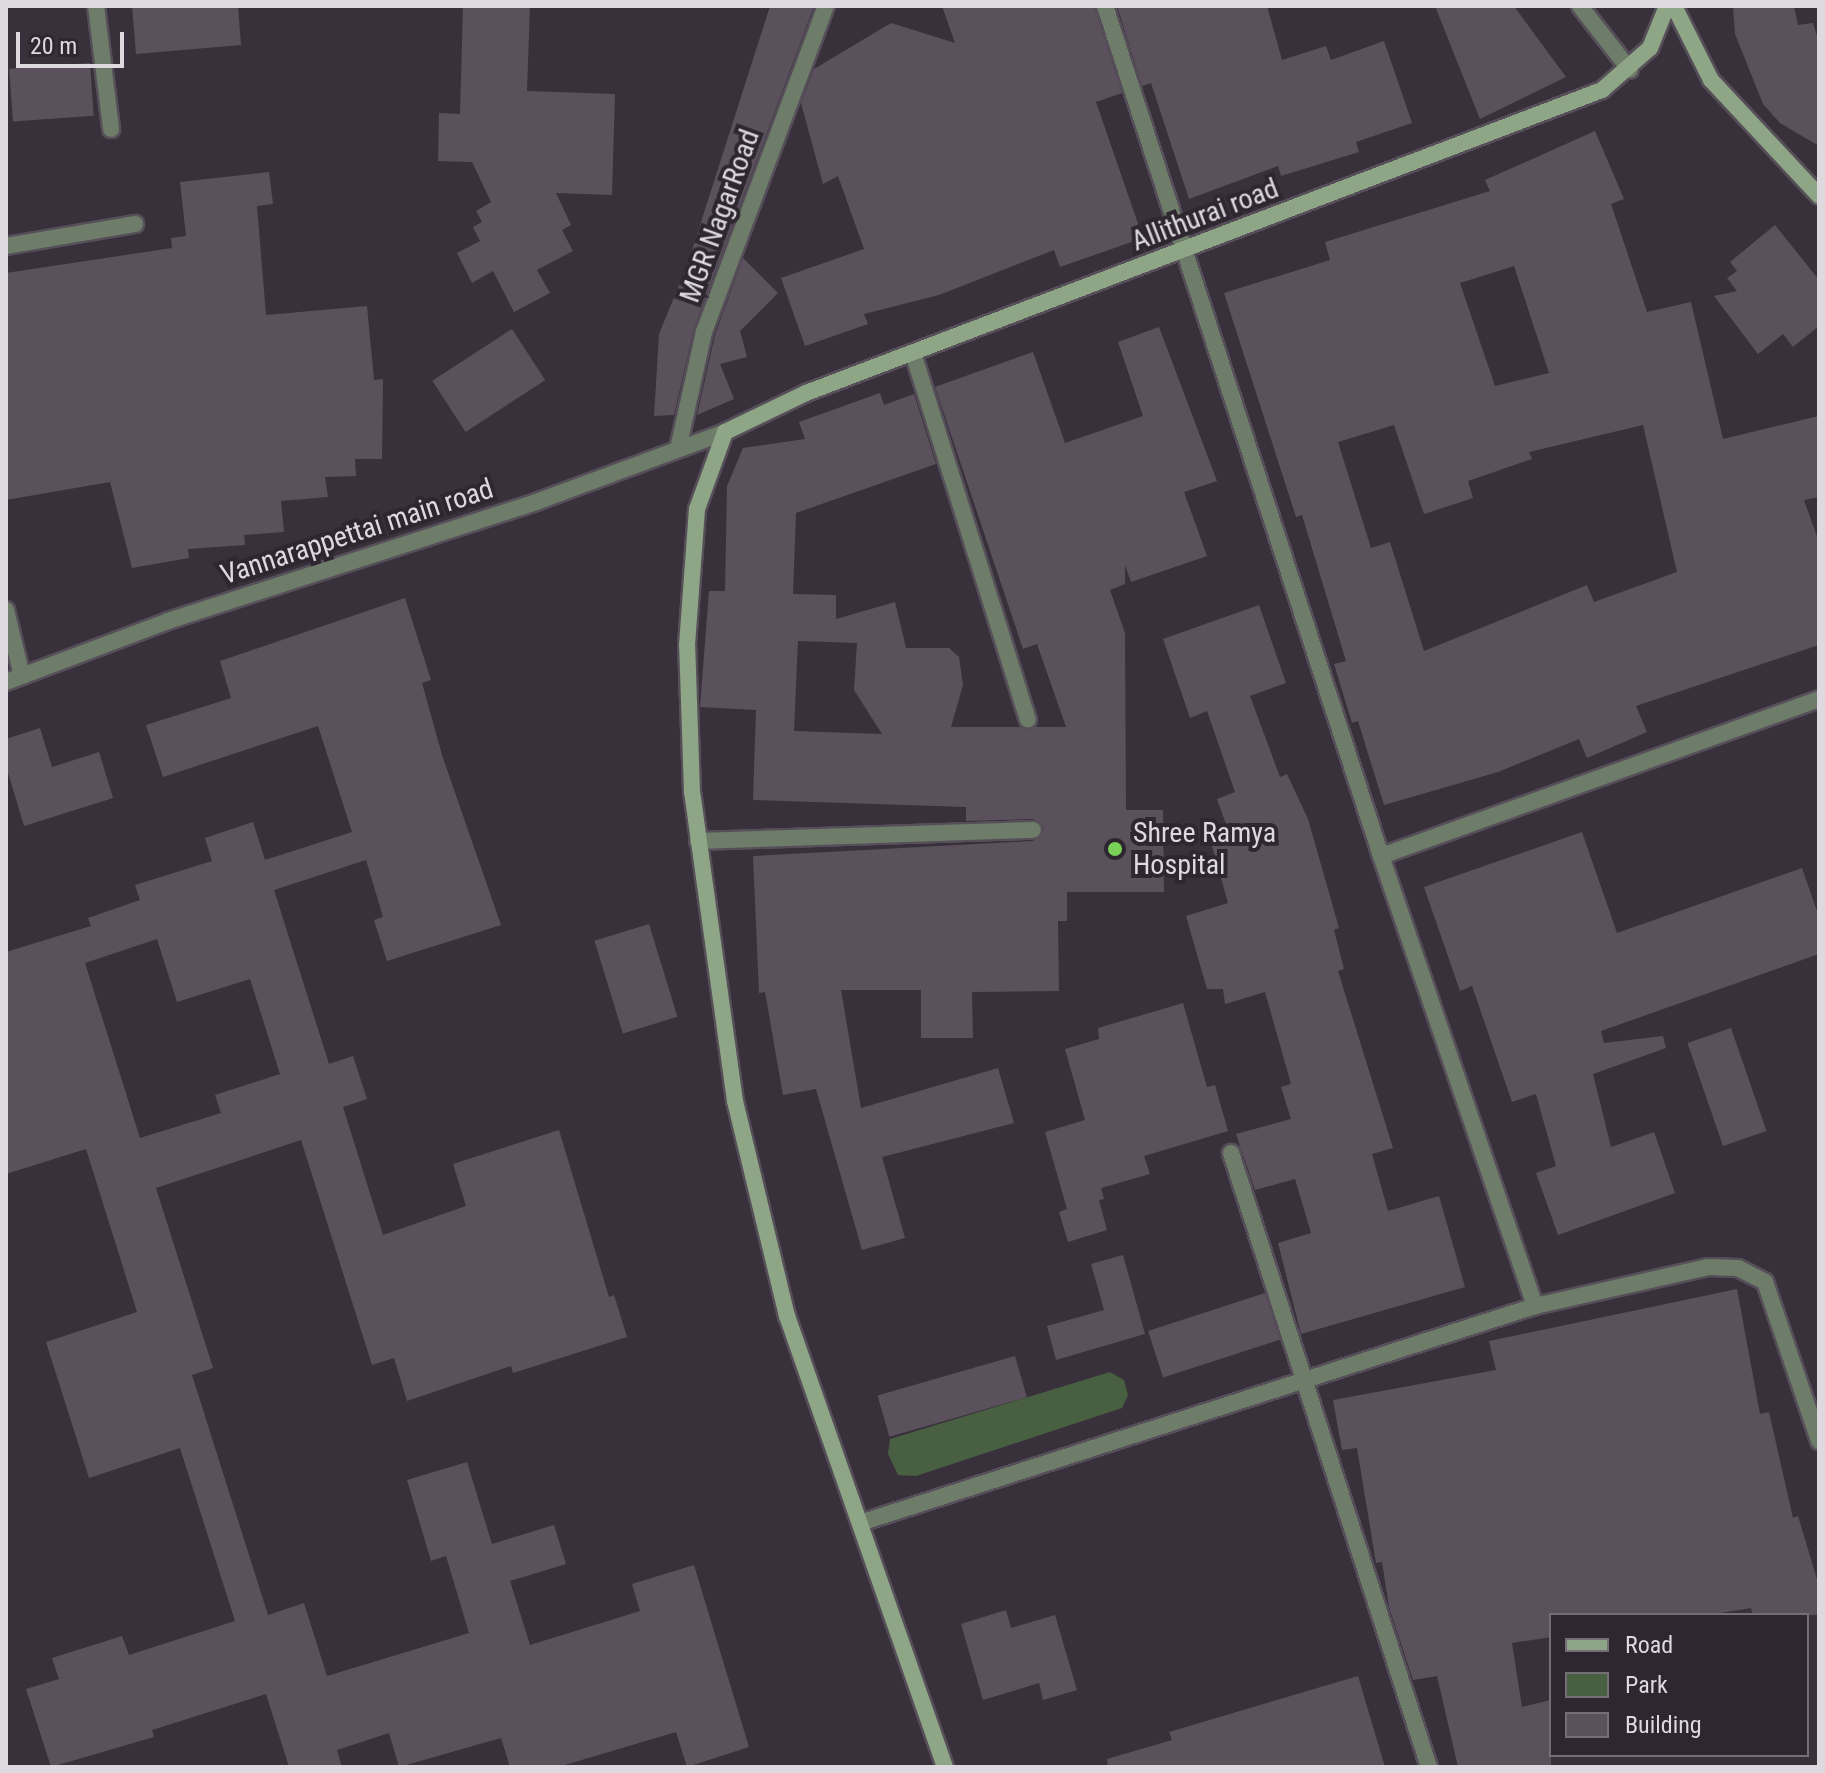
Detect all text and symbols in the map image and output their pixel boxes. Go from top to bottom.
scale bar [20,16,128,66]
text: 20 m [30,32,77,60]
street label: MGR NagarRoad [673,125,767,307]
street label: Allithurai road [1127,172,1283,258]
street label: Vannarappettai main road [217,472,497,592]
place label: Shree Ramya Hospital [1133,816,1276,882]
marker: Shree Ramya Hospital [1104,838,1126,860]
legend [1549,1613,1809,1757]
text: Road [1625,1631,1673,1659]
text: Park [1625,1671,1668,1699]
text: Building [1625,1711,1702,1739]

